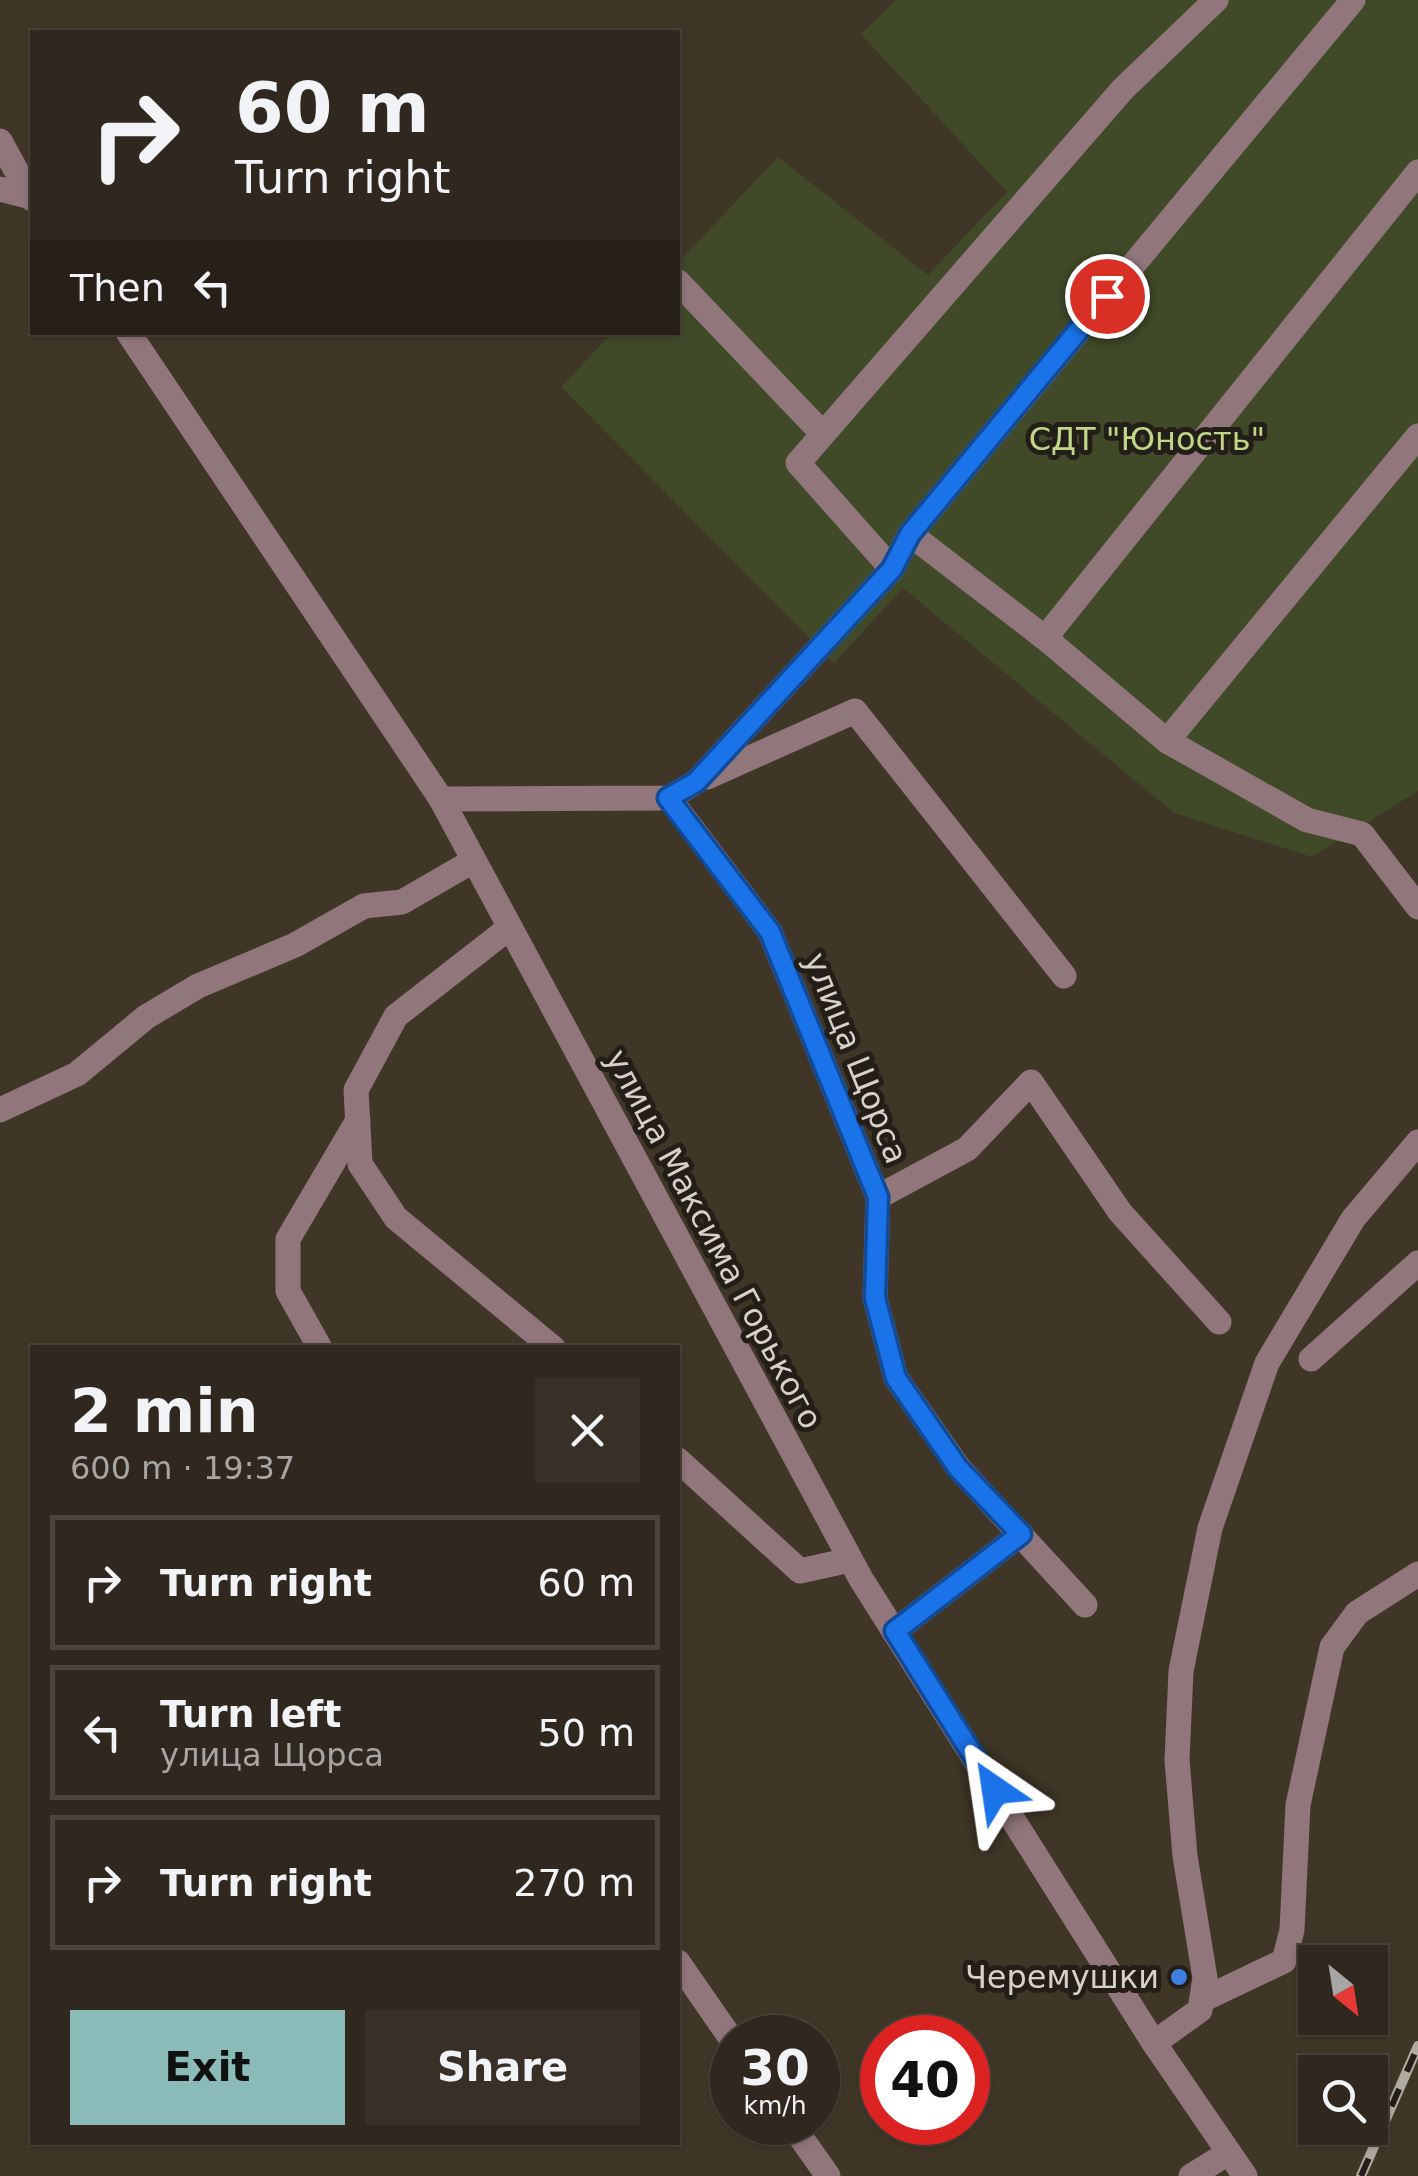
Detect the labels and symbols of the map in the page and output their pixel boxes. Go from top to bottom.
pin [1065,254,1150,339]
park label: СДТ "Юность" [1029,420,1265,458]
street label: улица Щорса [796,947,916,1169]
street label: улица Максима Горького [598,1043,830,1435]
position arrow [943,1738,1047,1842]
north arrow [1298,1945,1388,2035]
place label: Черемушки [965,1958,1159,1996]
marker: Черемушки [1168,1966,1190,1988]
speed limit sign: 40 [860,2015,990,2145]

